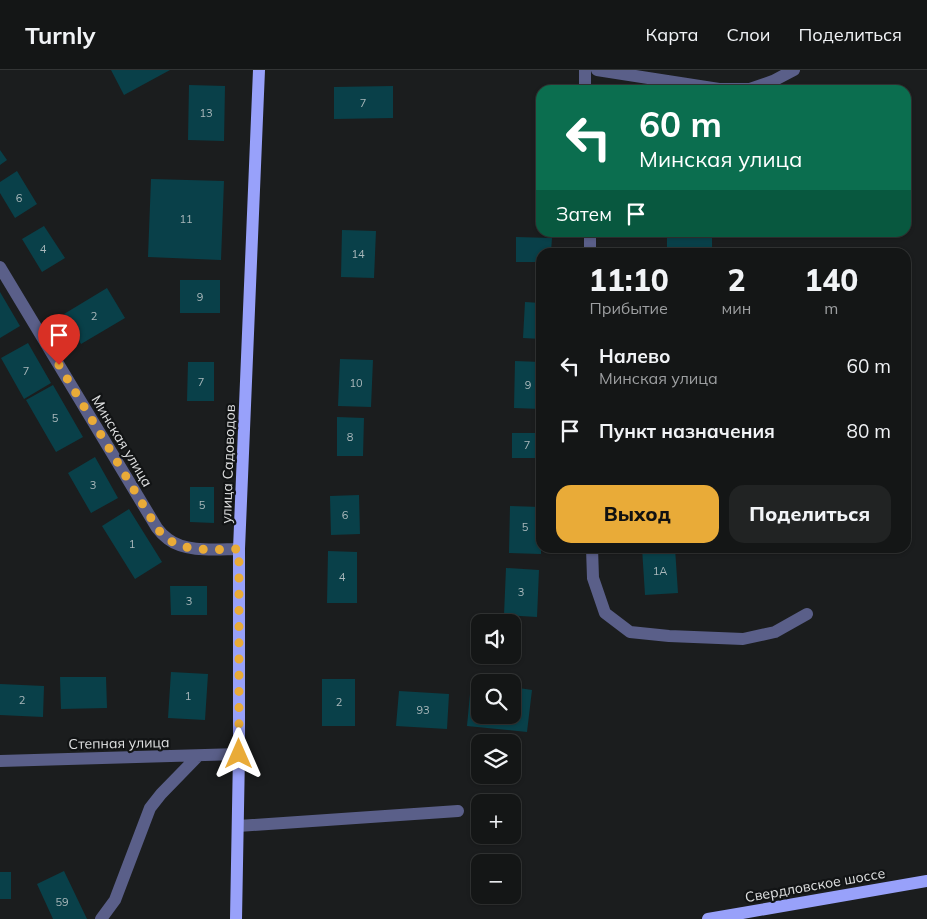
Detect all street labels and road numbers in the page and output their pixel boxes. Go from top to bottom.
street label: Минская улица [88,392,156,490]
street label: улица Садоводов [217,404,239,524]
street label: Степная улица [68,733,170,753]
street label: Свердловское шоссе [744,864,887,906]

